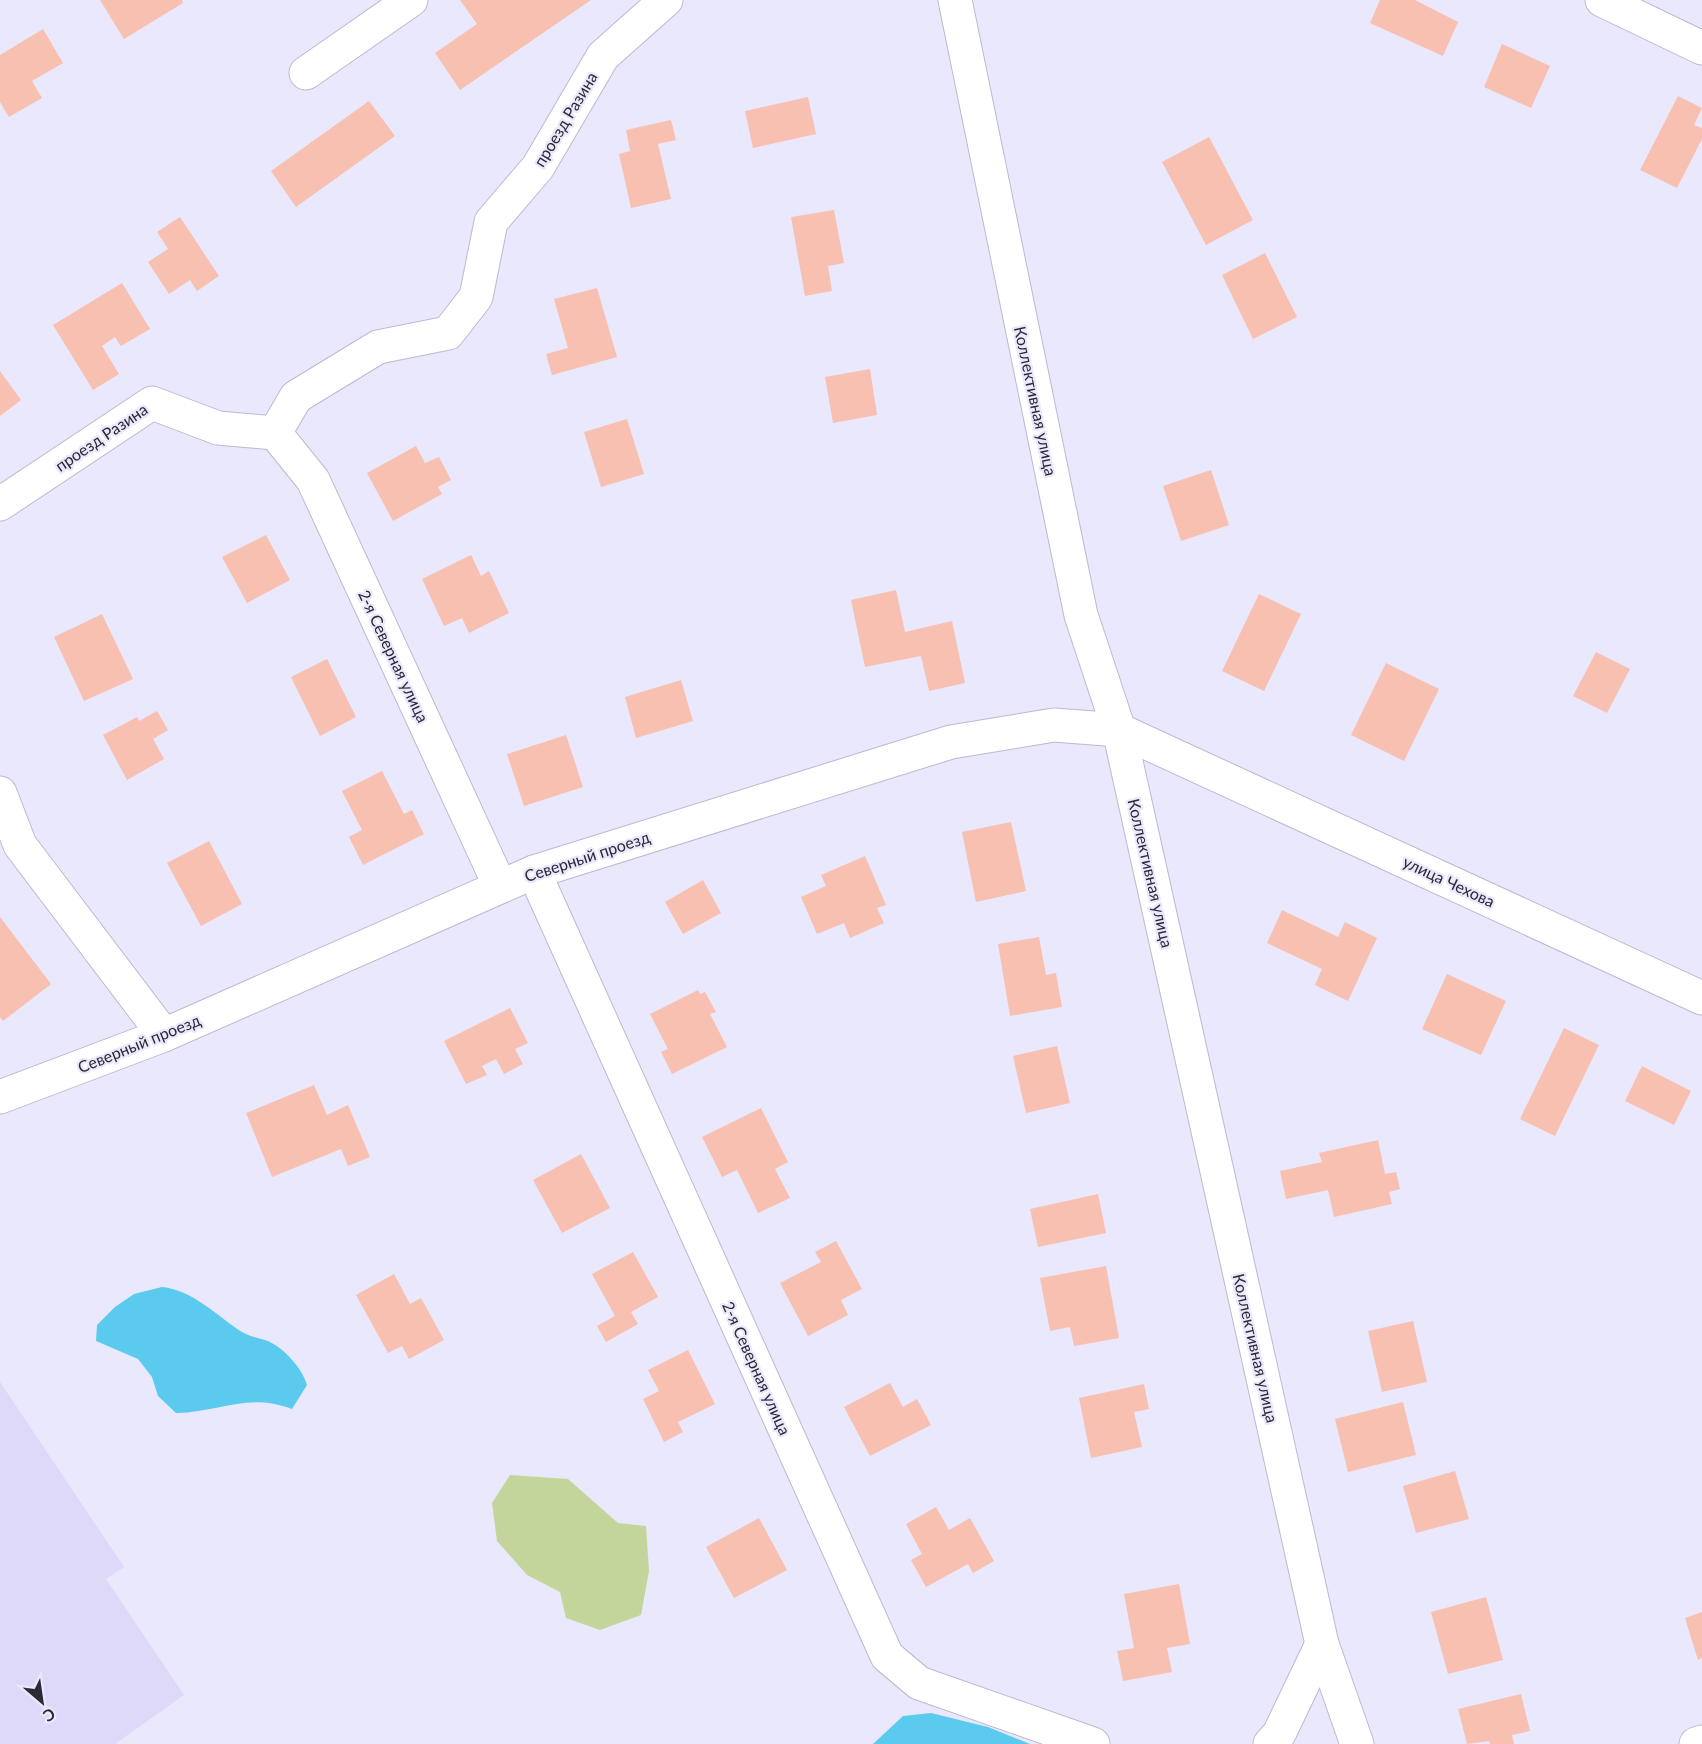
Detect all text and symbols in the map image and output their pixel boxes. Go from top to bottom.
street label: проезд Разина [529,68,601,170]
street label: Коллективная улица [1011,325,1061,477]
street label: проезд Разина [51,399,151,475]
street label: 2-я Северная улица [355,587,433,725]
street label: Коллективная улица [1125,797,1177,949]
street label: Северный проезд [522,827,652,885]
street label: улица Чехова [1400,851,1498,911]
street label: Северный проезд [75,1010,203,1076]
street label: Коллективная улица [1230,1272,1282,1424]
street label: 2-я Северная улица [719,1298,795,1438]
north arrow [12,1672,72,1732]
text: С [40,1705,59,1727]

